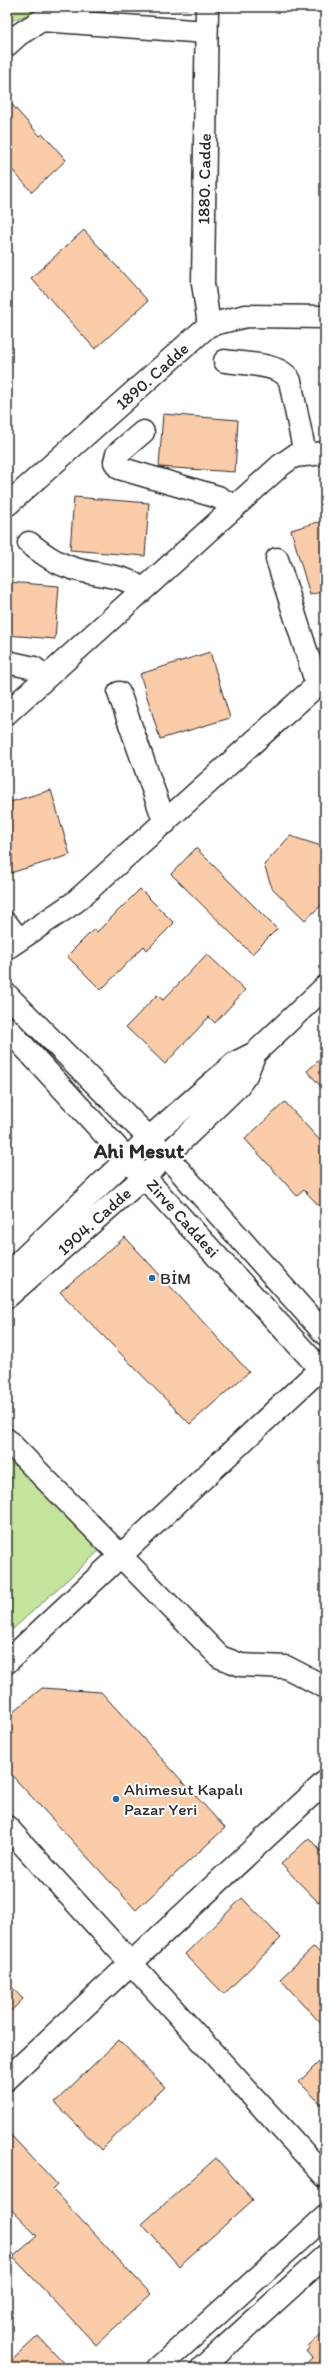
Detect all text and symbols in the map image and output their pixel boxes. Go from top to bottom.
street label: 1880. Cadde [193,133,215,225]
street label: 1890. Cadde [112,338,192,414]
district label: Ahi Mesut [93,1138,184,1163]
street label: Zirve Caddesi [142,1175,224,1261]
street label: 1904. Cadde [53,1183,135,1259]
place label: BİM [160,1268,191,1288]
marker: BİM [147,1273,157,1283]
place label: Ahimesut Kapalı Pazar Yeri [124,1779,243,1819]
marker: Ahimesut Kapalı Pazar Yeri [111,1794,121,1804]

